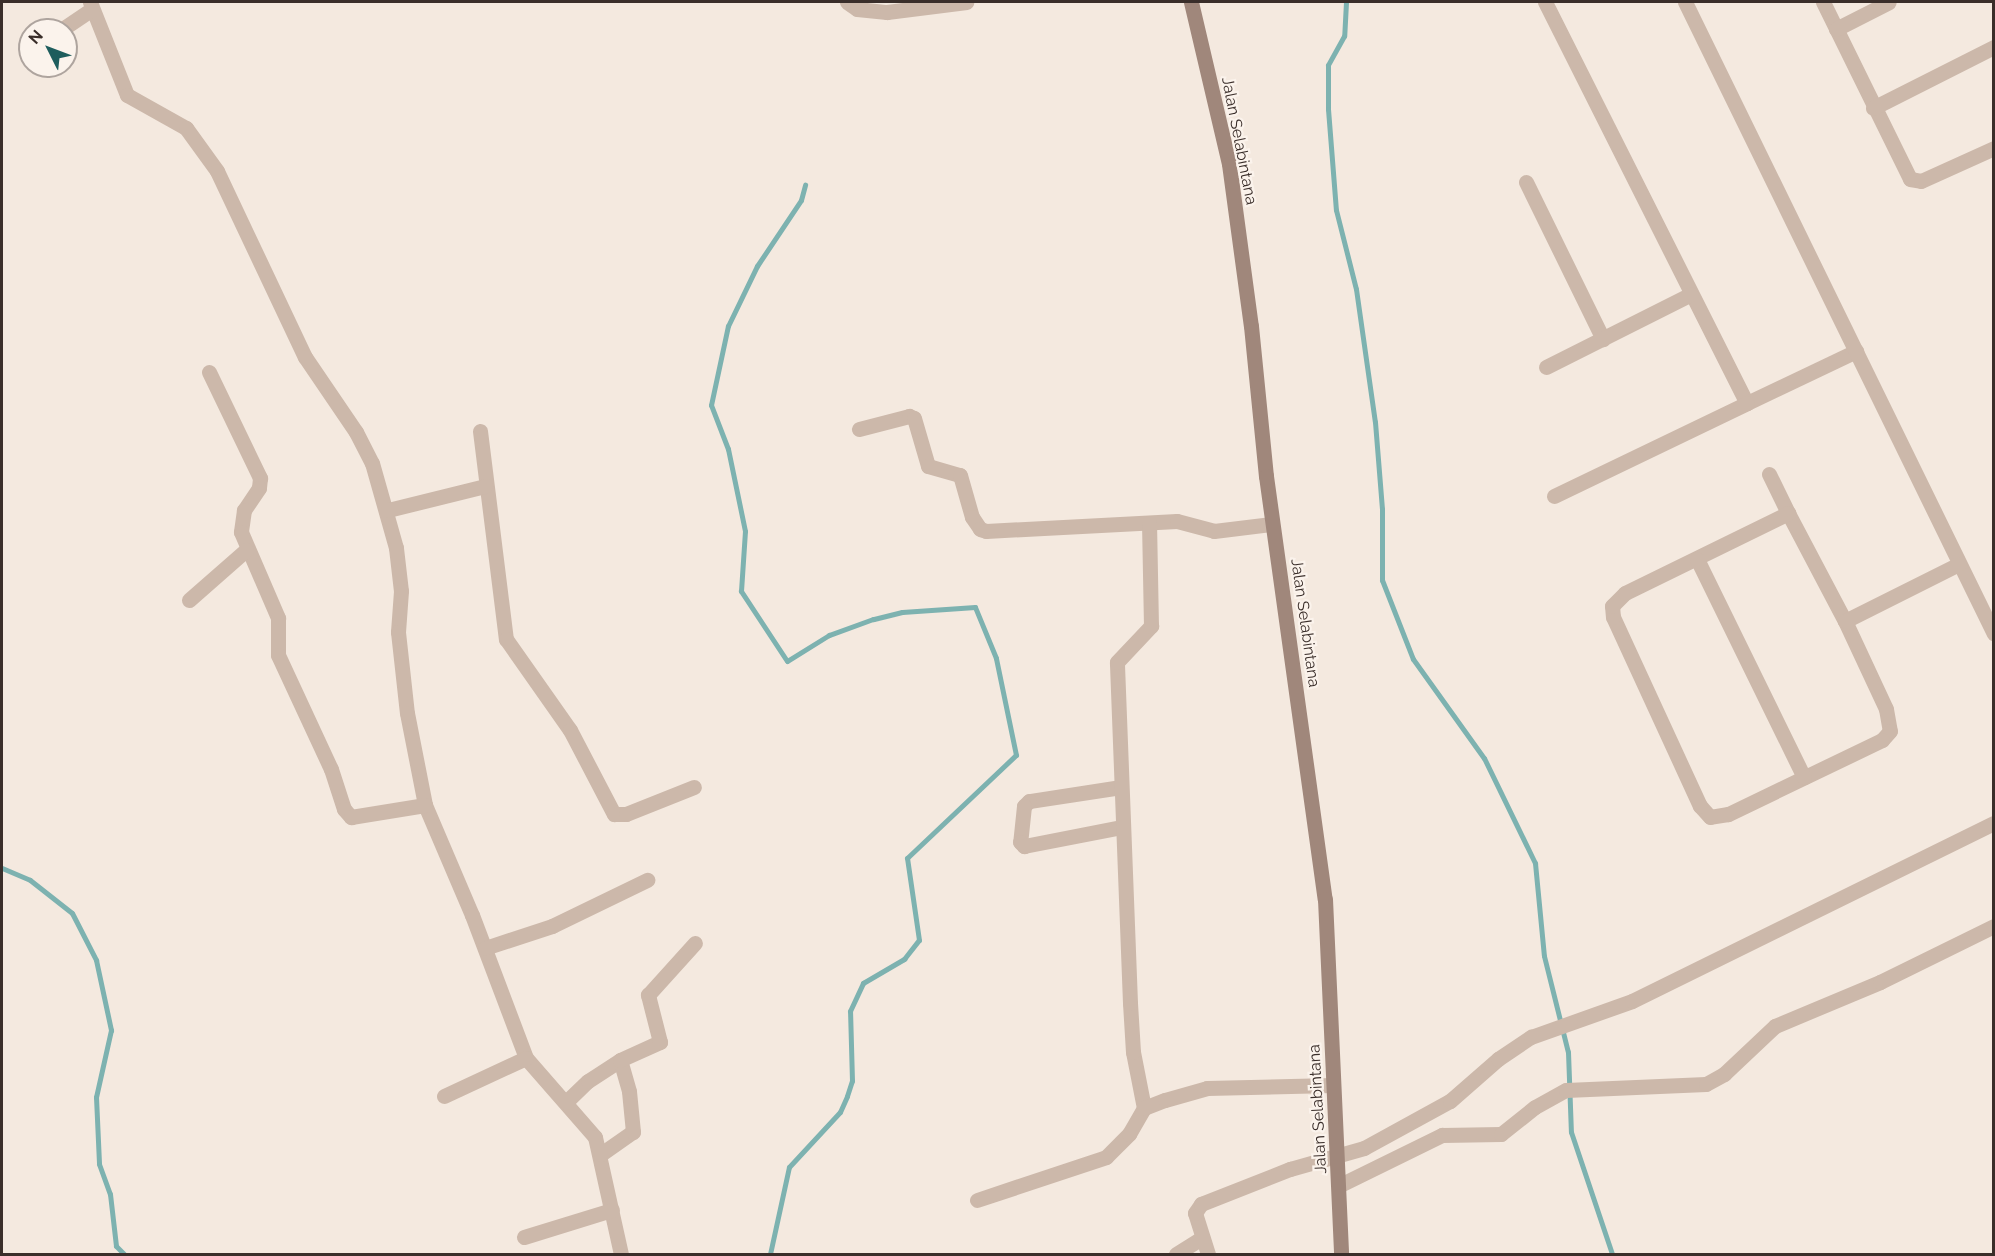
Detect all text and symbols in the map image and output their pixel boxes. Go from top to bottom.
north arrow [18,18,78,78]
text: N [25,26,47,48]
street label: Jalan Selabintana [1217,76,1261,206]
street label: Jalan Selabintana [1286,557,1324,689]
street label: Jalan Selabintana [1305,1044,1331,1174]

